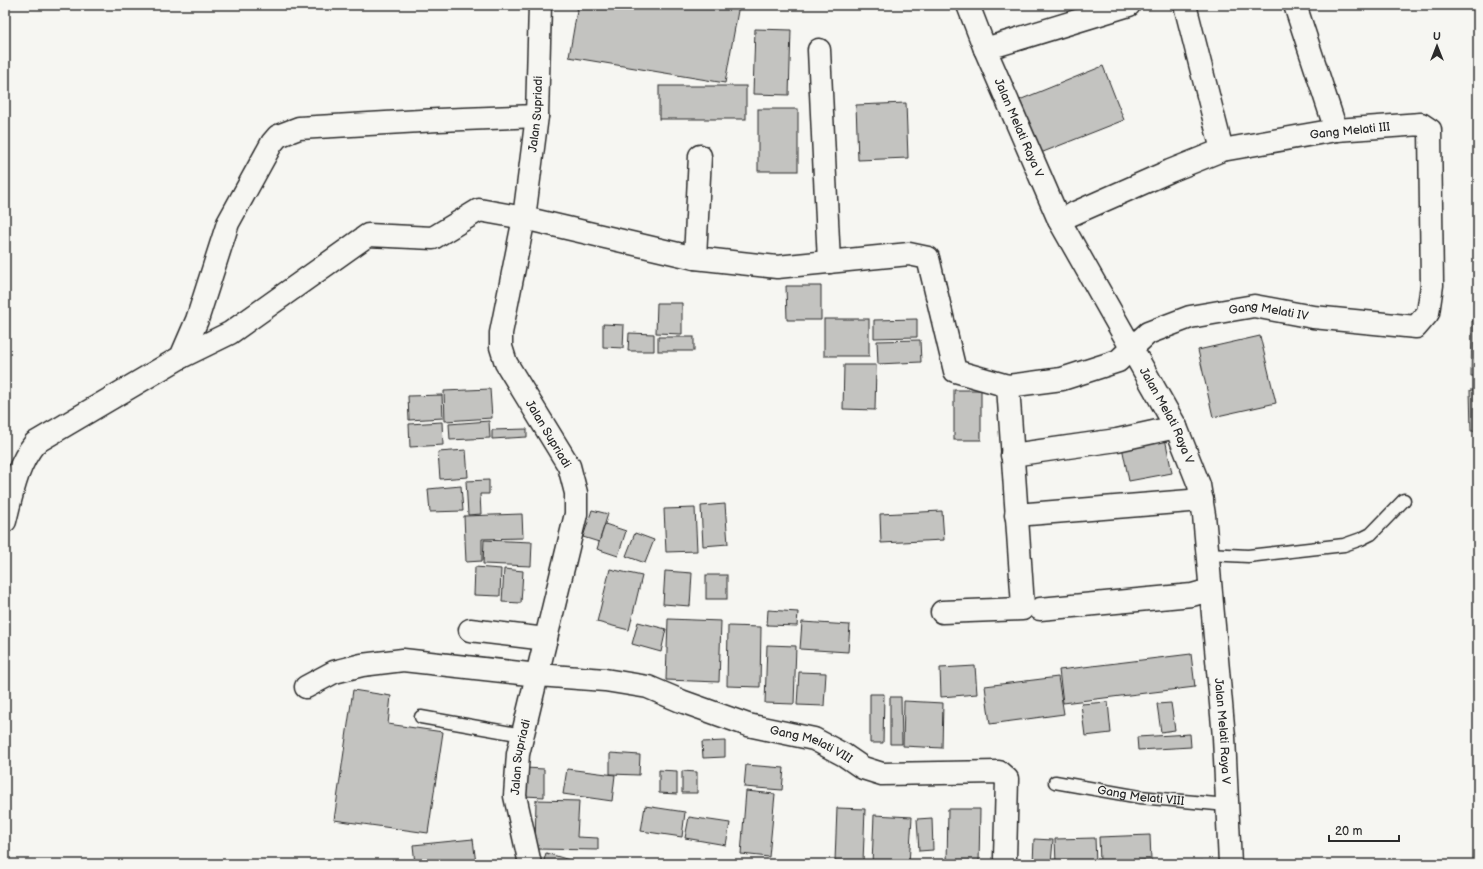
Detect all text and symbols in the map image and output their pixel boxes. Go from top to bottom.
north arrow [1417,26,1457,66]
text: U [1433,30,1441,43]
street label: Jalan Supriadi [525,75,546,153]
street label: Jalan Melati Raya V [991,76,1047,180]
street label: Gang Melati III [1309,119,1391,143]
street label: Gang Melati IV [1228,298,1310,324]
street label: Jalan Melati Raya V [1136,365,1198,467]
street label: Jalan Supriadi [522,397,574,471]
street label: Jalan Melati Raya V [1211,677,1234,785]
street label: Jalan Supriadi [508,717,534,795]
street label: Gang Melati VIII [769,722,856,766]
street label: Gang Melati VIII [1096,782,1185,809]
scale bar [1329,817,1399,843]
text: 20 m [1335,824,1362,839]

